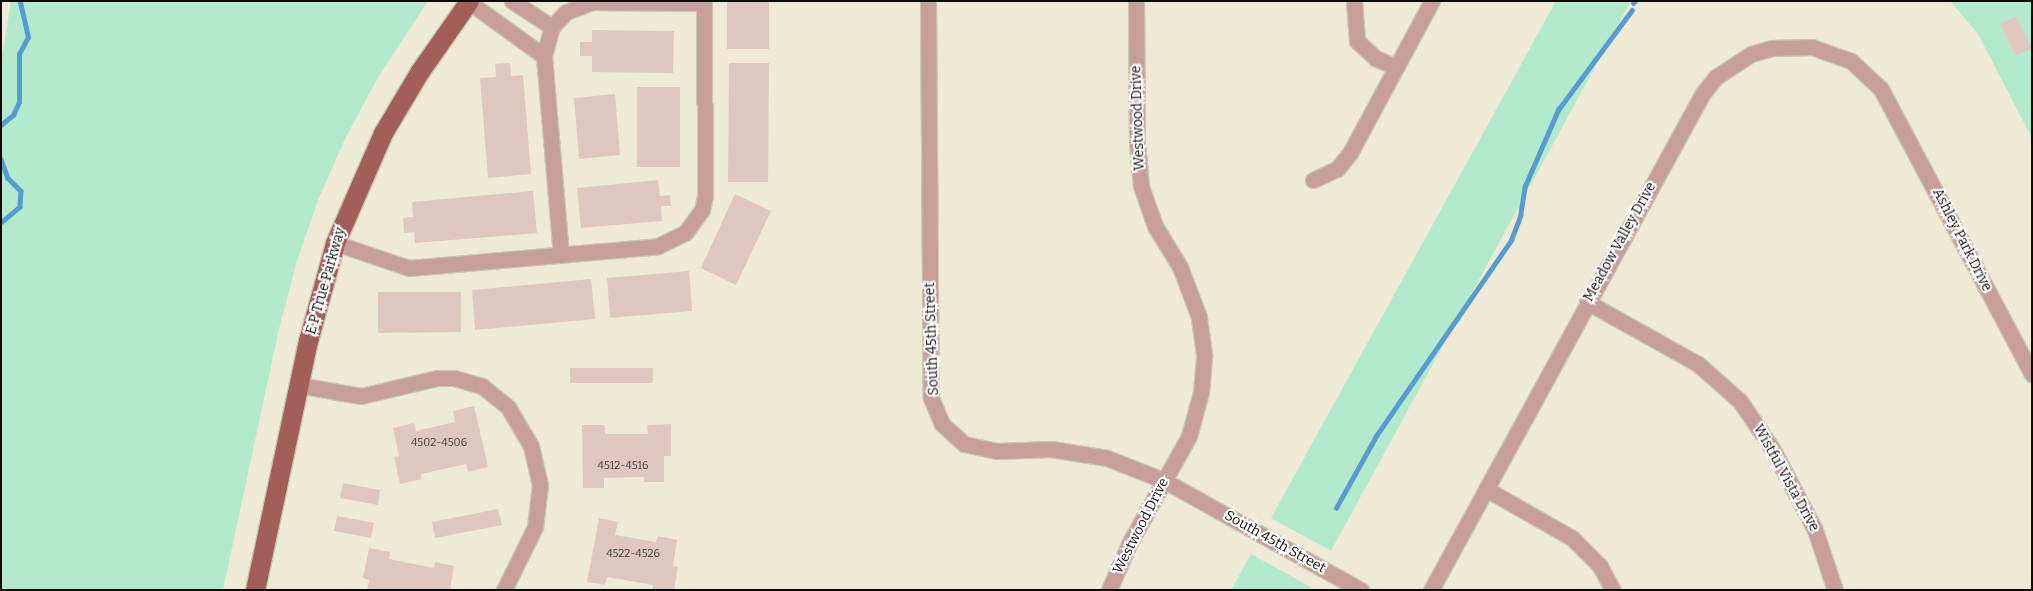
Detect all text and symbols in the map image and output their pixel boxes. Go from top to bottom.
street label: Westwood Drive [1128,65,1148,171]
street label: Meadow Valley Drive [1580,179,1660,305]
street label: Ashley Park Drive [1929,186,1995,294]
street label: E P True Parkway [303,226,349,336]
street label: South 45th Street [922,282,942,396]
street label: Wistful Vista Drive [1750,421,1822,535]
house number: 4502-4506 [411,436,467,450]
house number: 4512-4516 [598,459,648,473]
street label: Westwood Drive [1110,475,1172,577]
street label: South 45th Street [1222,507,1328,577]
house number: 4522-4526 [606,547,660,561]

